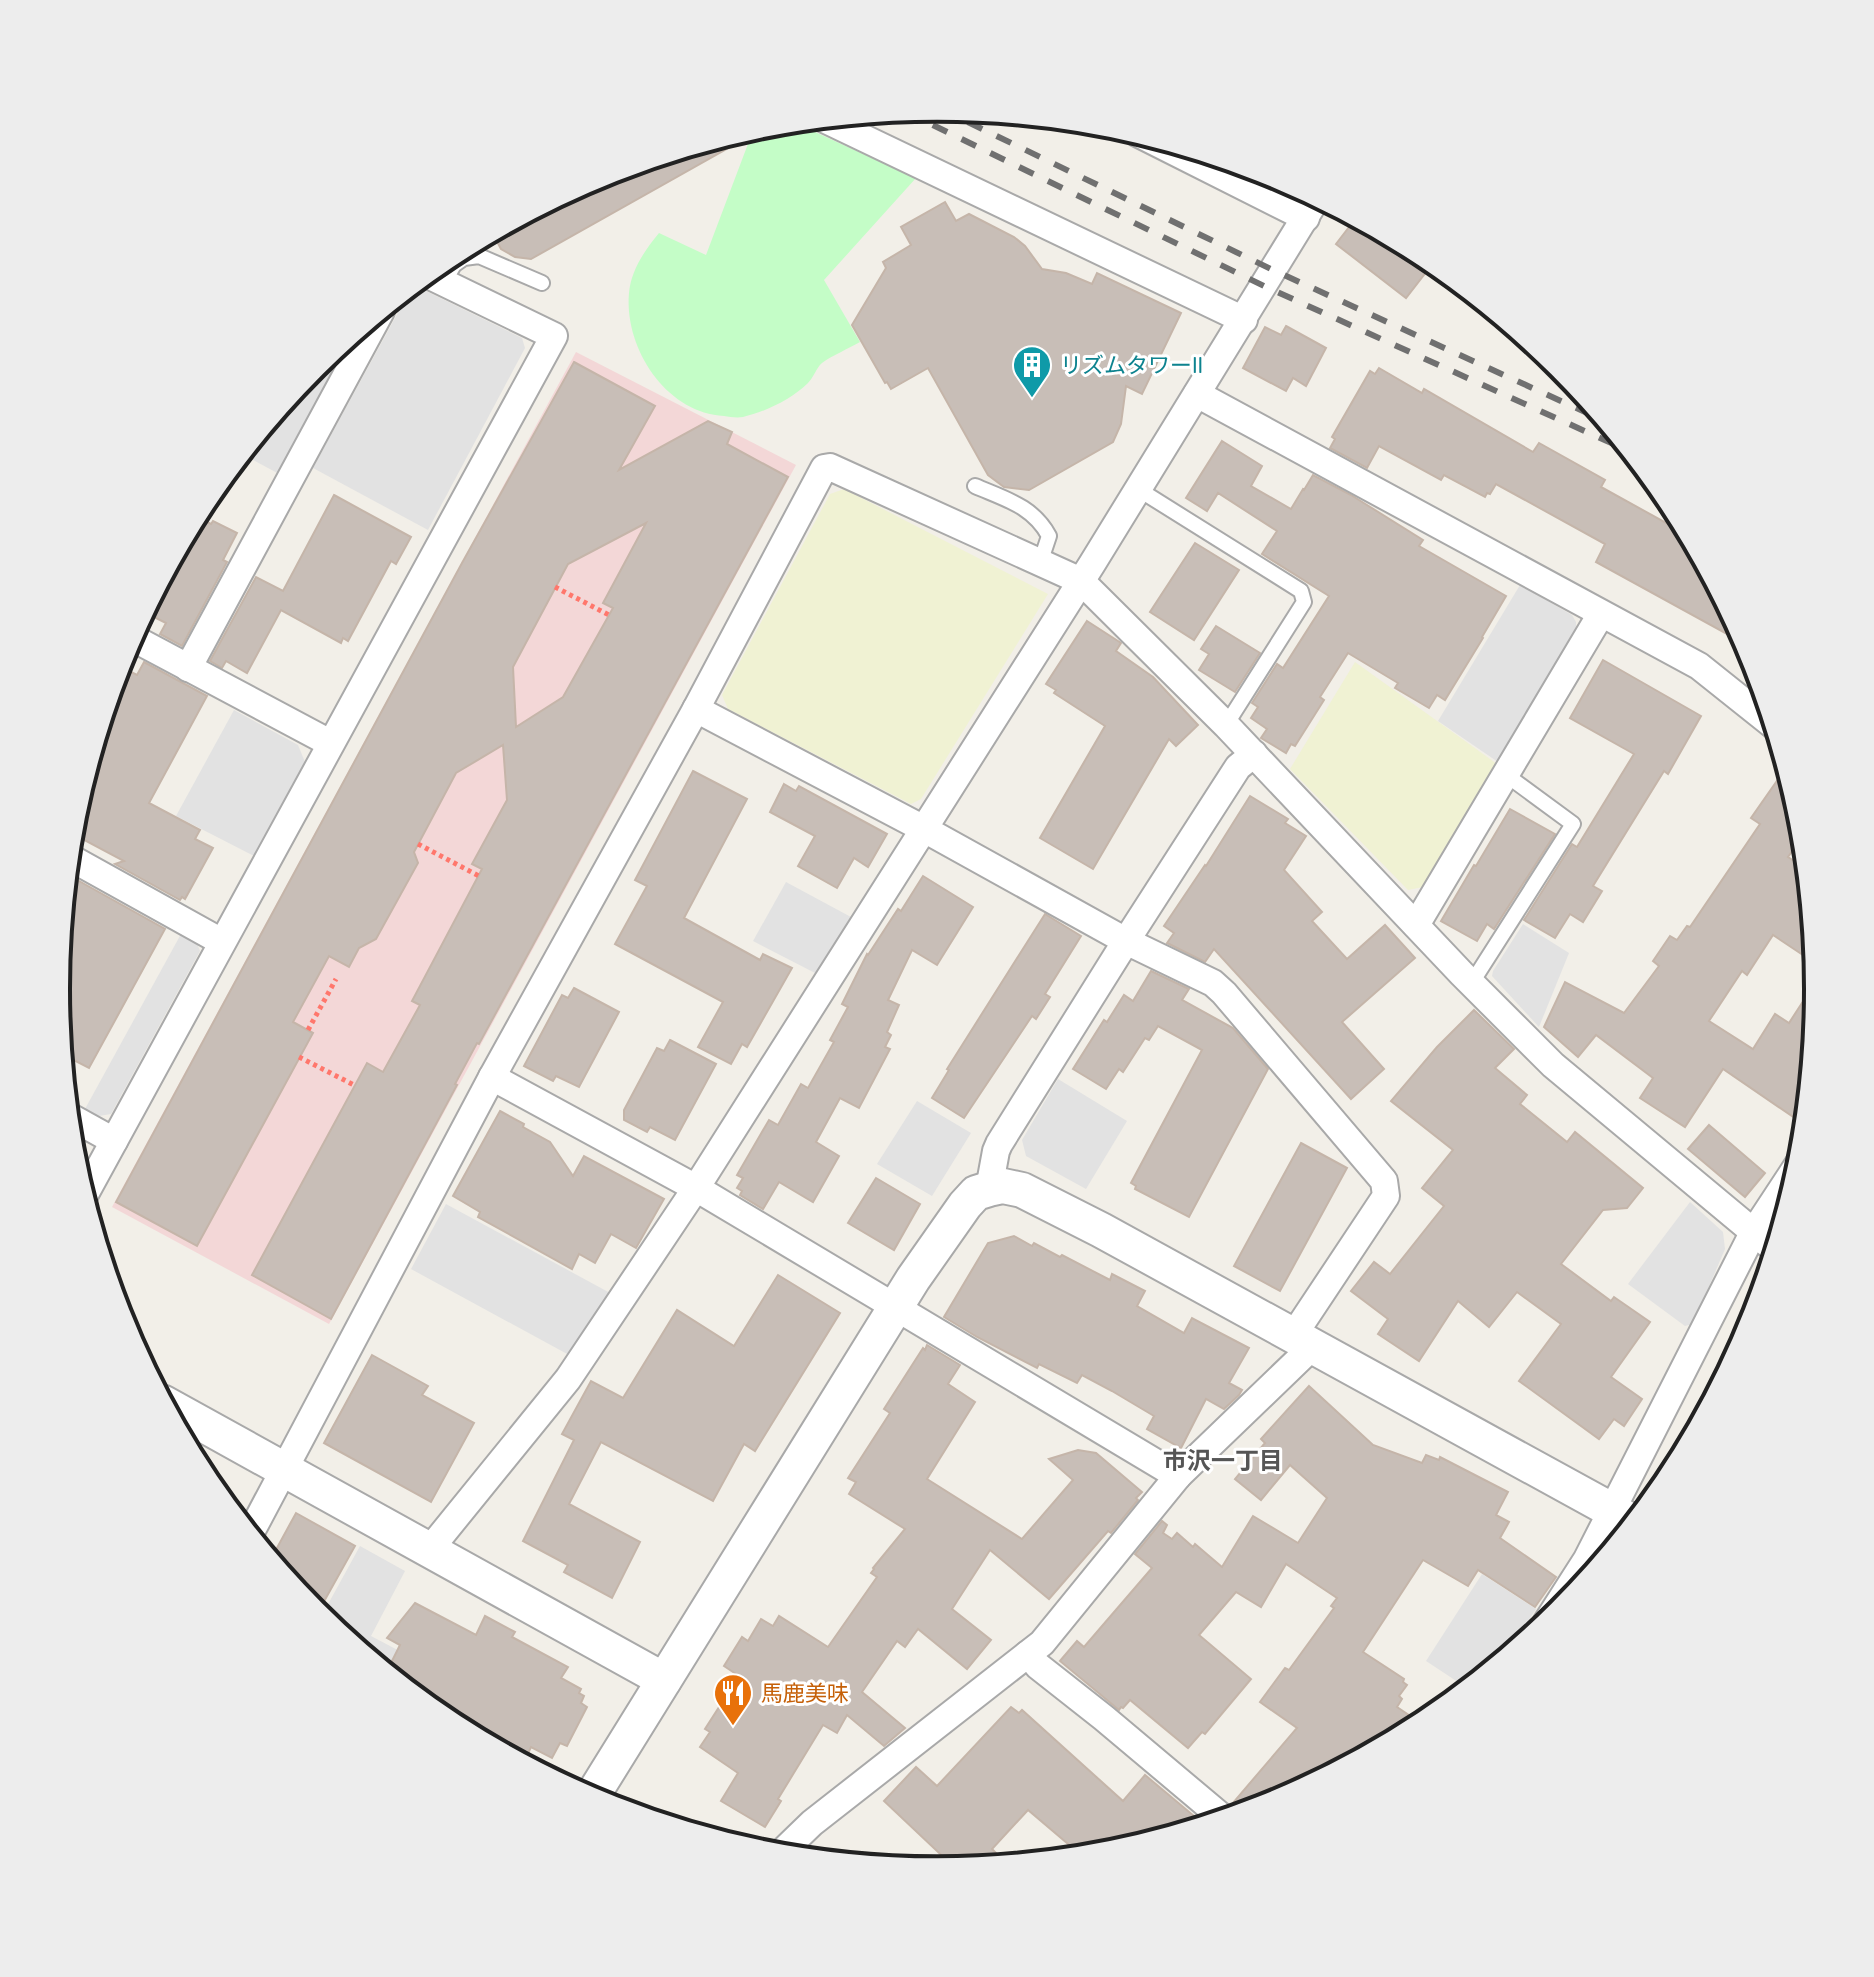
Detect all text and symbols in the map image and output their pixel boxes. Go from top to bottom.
building icon: リズムタワーII [1011,344,1053,399]
place label: リズムタワーII [1060,352,1203,378]
district label: 市沢一丁目 [1163,1447,1283,1474]
restaurant icon: 馬鹿美味 [712,1672,754,1727]
place label: 馬鹿美味 [761,1680,849,1706]

